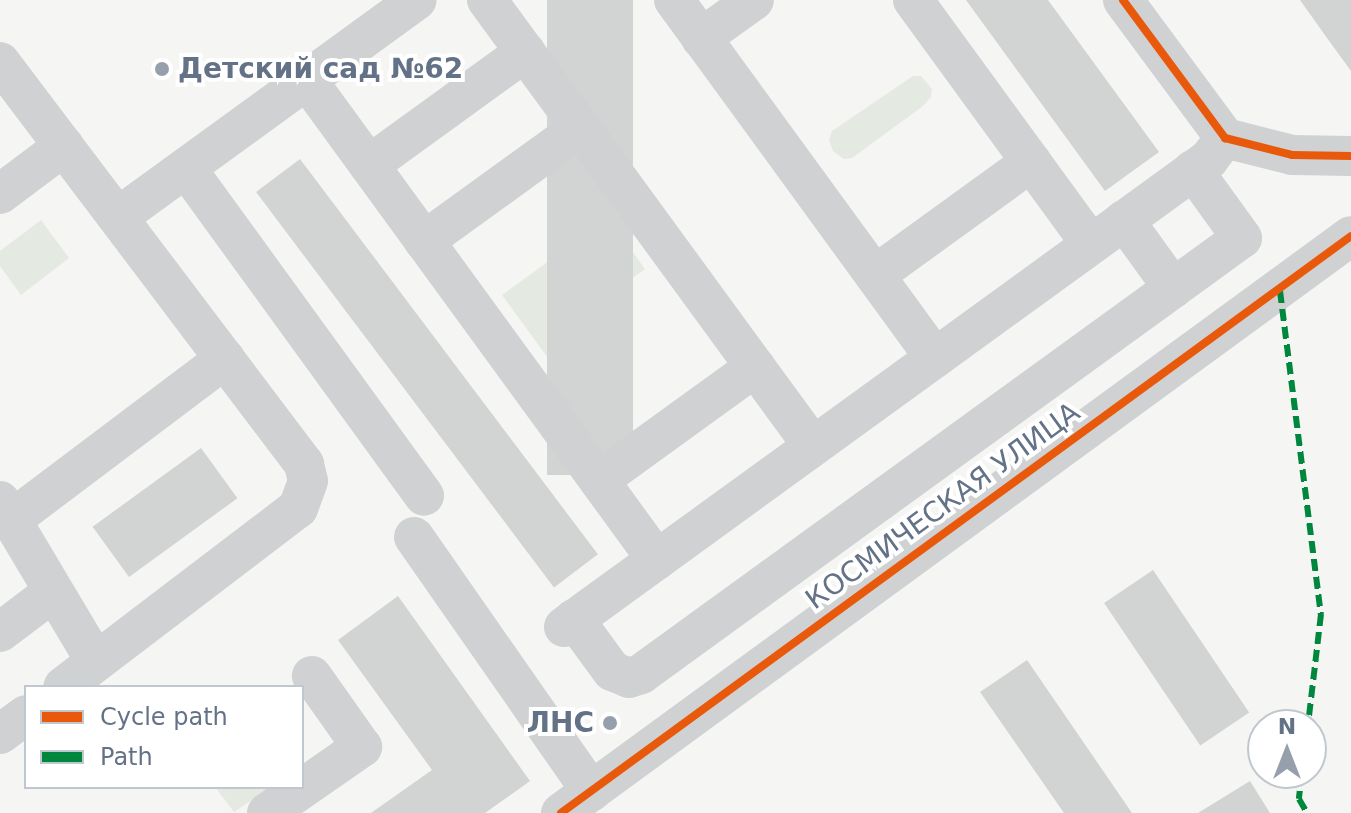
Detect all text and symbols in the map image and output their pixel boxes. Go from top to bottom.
place label: Детский сад №62 [178,52,463,86]
marker: Детский сад №62 [153,60,171,78]
street label: КОСМИЧЕСКАЯ УЛИЦА [799,395,1087,617]
legend [24,685,304,789]
text: Cycle path [100,703,228,731]
place label: ЛНС [527,706,594,740]
north arrow [1247,709,1327,789]
marker: ЛНС [601,714,619,732]
text: N [1278,714,1296,739]
text: Path [100,743,153,771]

